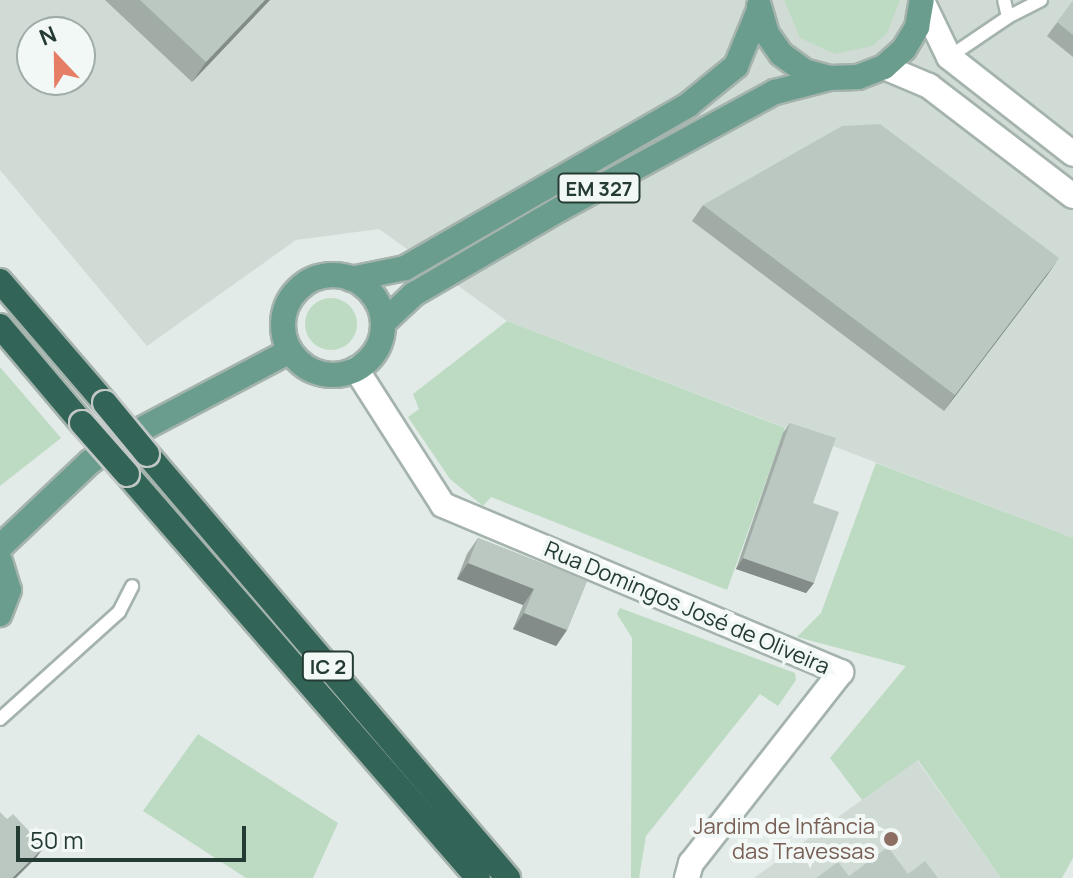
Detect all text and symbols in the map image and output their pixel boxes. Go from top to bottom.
north arrow [16,16,96,96]
text: N [35,19,61,52]
road number: EM 327 [557,172,641,204]
street label: Rua Domingos José de Oliveira [541,536,833,680]
road number: IC 2 [300,650,356,682]
scale bar [20,810,250,860]
place label: Jardim de Infância das Travessas [693,813,875,864]
text: 50 m [30,823,84,856]
marker: Jardim de Infância das Travessas [882,830,900,848]

